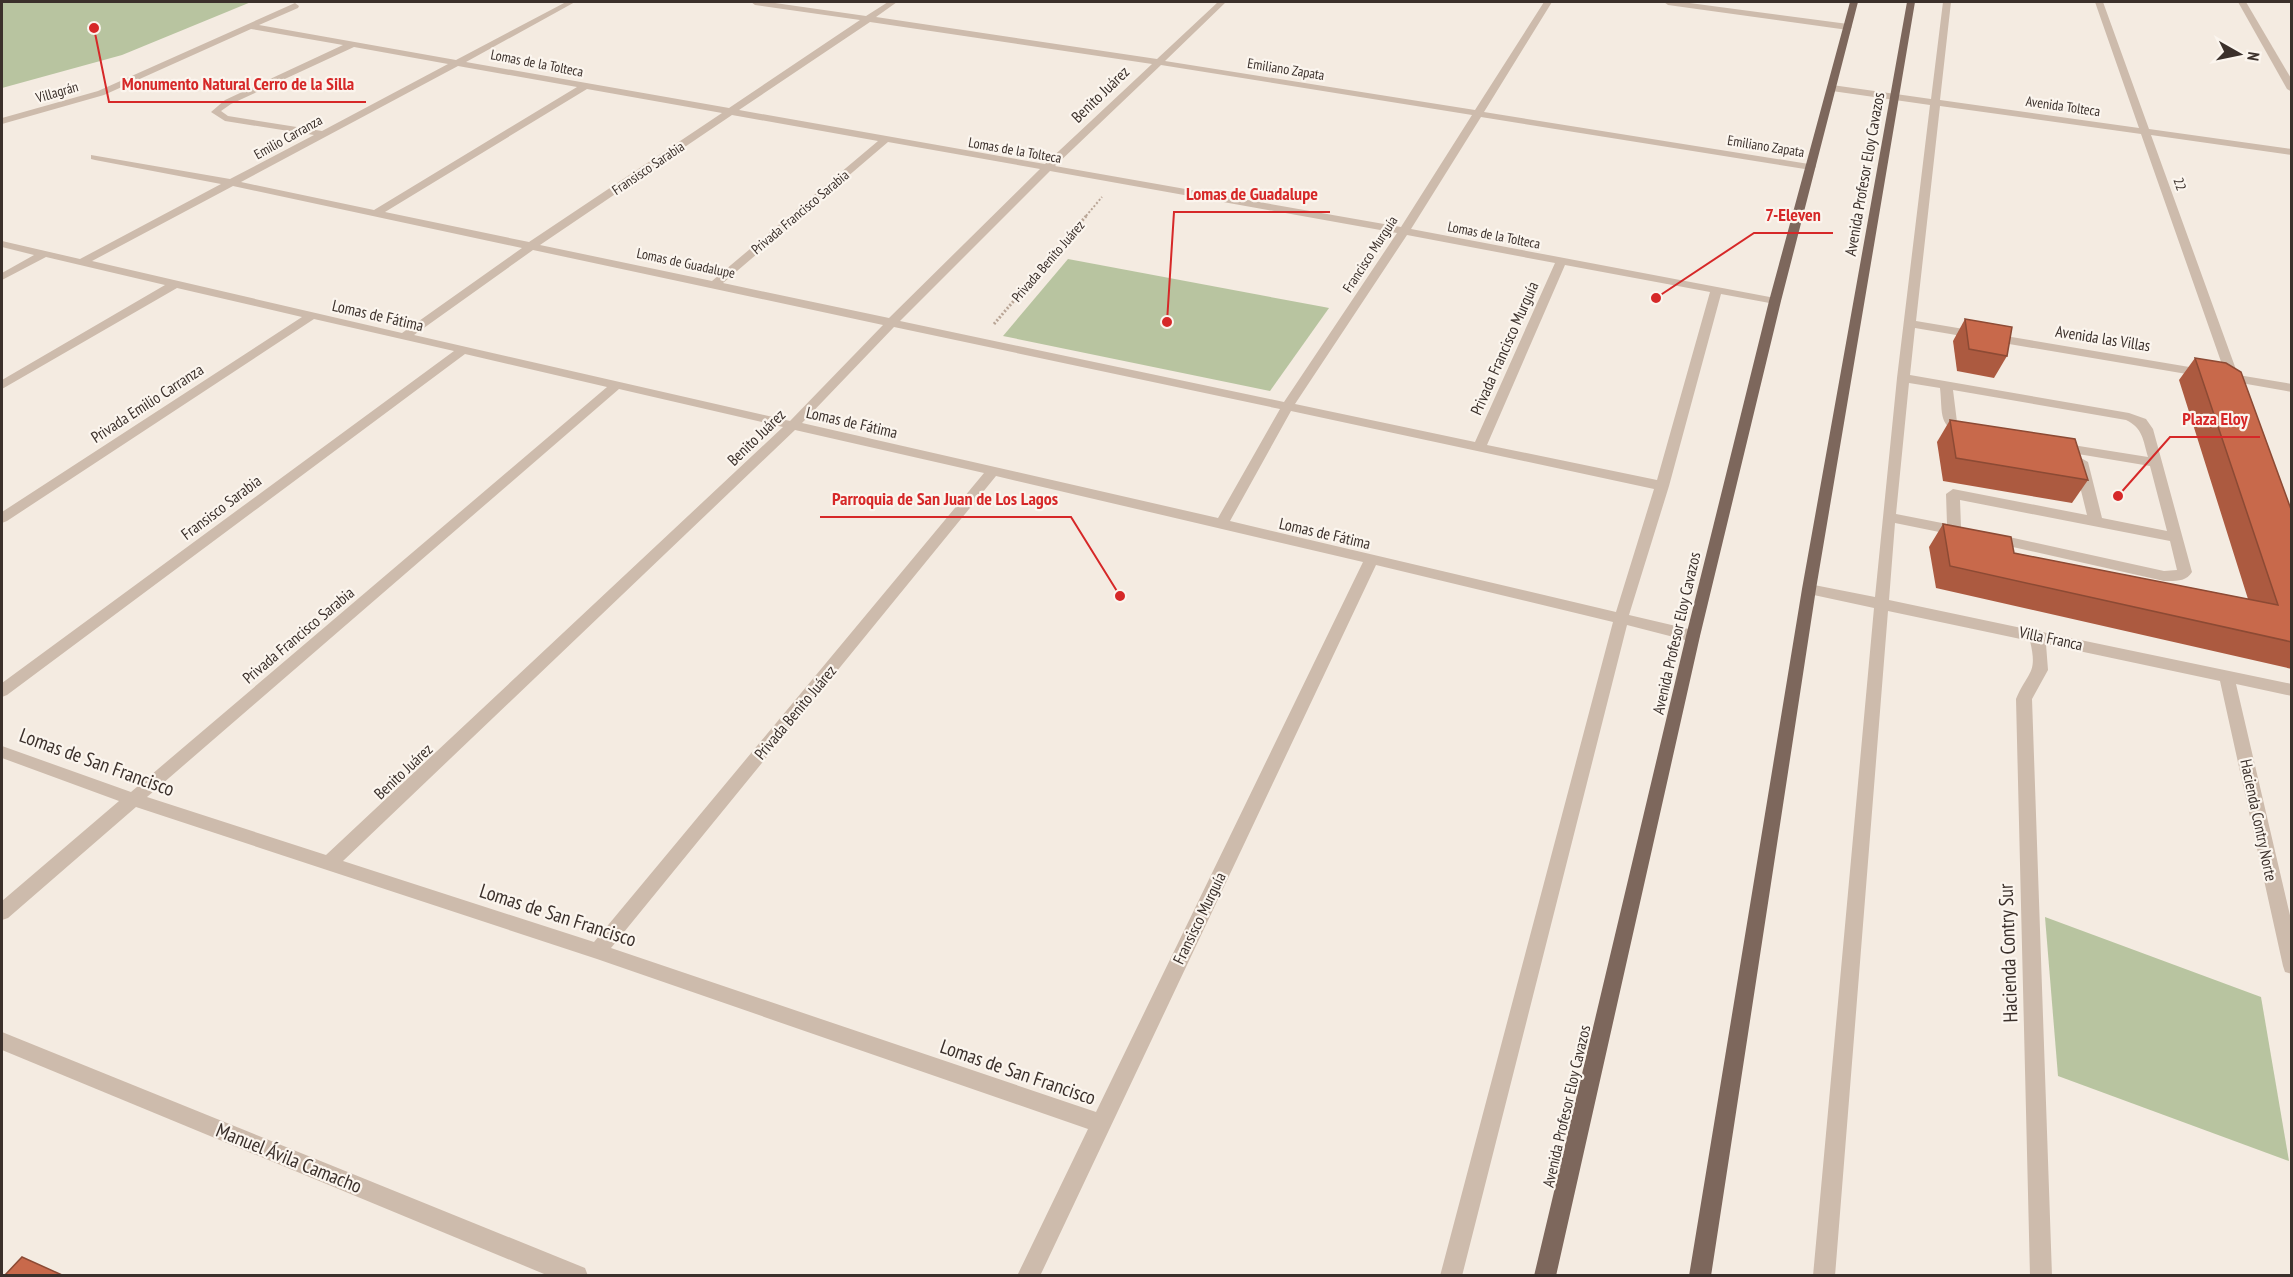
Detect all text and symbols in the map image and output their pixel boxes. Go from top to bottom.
north arrow [2209,24,2269,84]
street label: Lomas de la Tolteca [489,45,585,81]
text: N [2243,51,2264,62]
street label: Emiliano Zapata [1246,54,1326,84]
street label: Benito Juárez [1067,61,1133,127]
callout: Monumento Natural Cerro de la Silla [109,66,366,102]
text: Monumento Natural Cerro de la Silla [122,72,354,95]
street label: Villagrán [33,77,80,107]
street label: Avenida Profesor Eloy Cavazos [1840,91,1888,257]
street label: Avenida Tolteca [2025,92,2101,120]
street label: Emilio Carranza [251,111,325,163]
street label: Emiliano Zapata [1726,131,1806,161]
street label: Lomas de la Tolteca [967,133,1063,167]
street label: Fransisco Sarabia [608,137,688,199]
street label: Privada Francisco Sarabia [747,166,853,258]
street label: 22 [2169,175,2191,193]
callout: Lomas de Guadalupe [1174,176,1330,212]
text: Lomas de Guadalupe [1186,182,1318,205]
callout: 7-Eleven [1754,197,1833,233]
text: 7-Eleven [1765,203,1821,226]
street label: Francisco Murguía [1339,212,1401,296]
street label: Privada Benito Juárez [1008,216,1088,306]
street label: Lomas de la Tolteca [1446,217,1542,253]
street label: Lomas de Guadalupe [635,244,737,282]
street label: Privada Francisco Murguía [1466,278,1542,418]
street label: Lomas de Fátima [330,295,426,335]
street label: Avenida las Villas [2054,321,2152,355]
street label: Privada Emilio Carranza [87,359,207,447]
callout: Plaza Eloy [2170,401,2260,437]
street label: Lomas de Fátima [804,402,900,442]
street label: Benito Juárez [723,404,789,470]
text: Plaza Eloy [2182,407,2249,430]
street label: Fransisco Sarabia [177,470,265,544]
callout: Parroquia de San Juan de Los Lagos [820,481,1071,517]
text: Parroquia de San Juan de Los Lagos [832,487,1058,510]
street label: Lomas de Fátima [1277,513,1373,553]
street label: Avenida Profesor Eloy Cavazos [1648,550,1704,716]
street label: Privada Francisco Sarabia [238,582,358,688]
street label: Villa Franca [2016,621,2085,655]
street label: Privada Benito Juárez [750,661,840,763]
street label: Lomas de San Francisco [16,722,178,802]
street label: Benito Juárez [369,739,437,803]
street label: Hacienda Contry Norte [2236,757,2282,883]
street label: Fransisco Murguía [1168,869,1230,967]
street label: Lomas de San Francisco [476,877,640,953]
street label: Hacienda Contry Sur [1993,883,2023,1023]
street label: Avenida Profesor Eloy Cavazos [1538,1023,1594,1189]
street label: Lomas de San Francisco [937,1033,1099,1111]
street label: Manuel Ávila Camacho [212,1117,366,1199]

